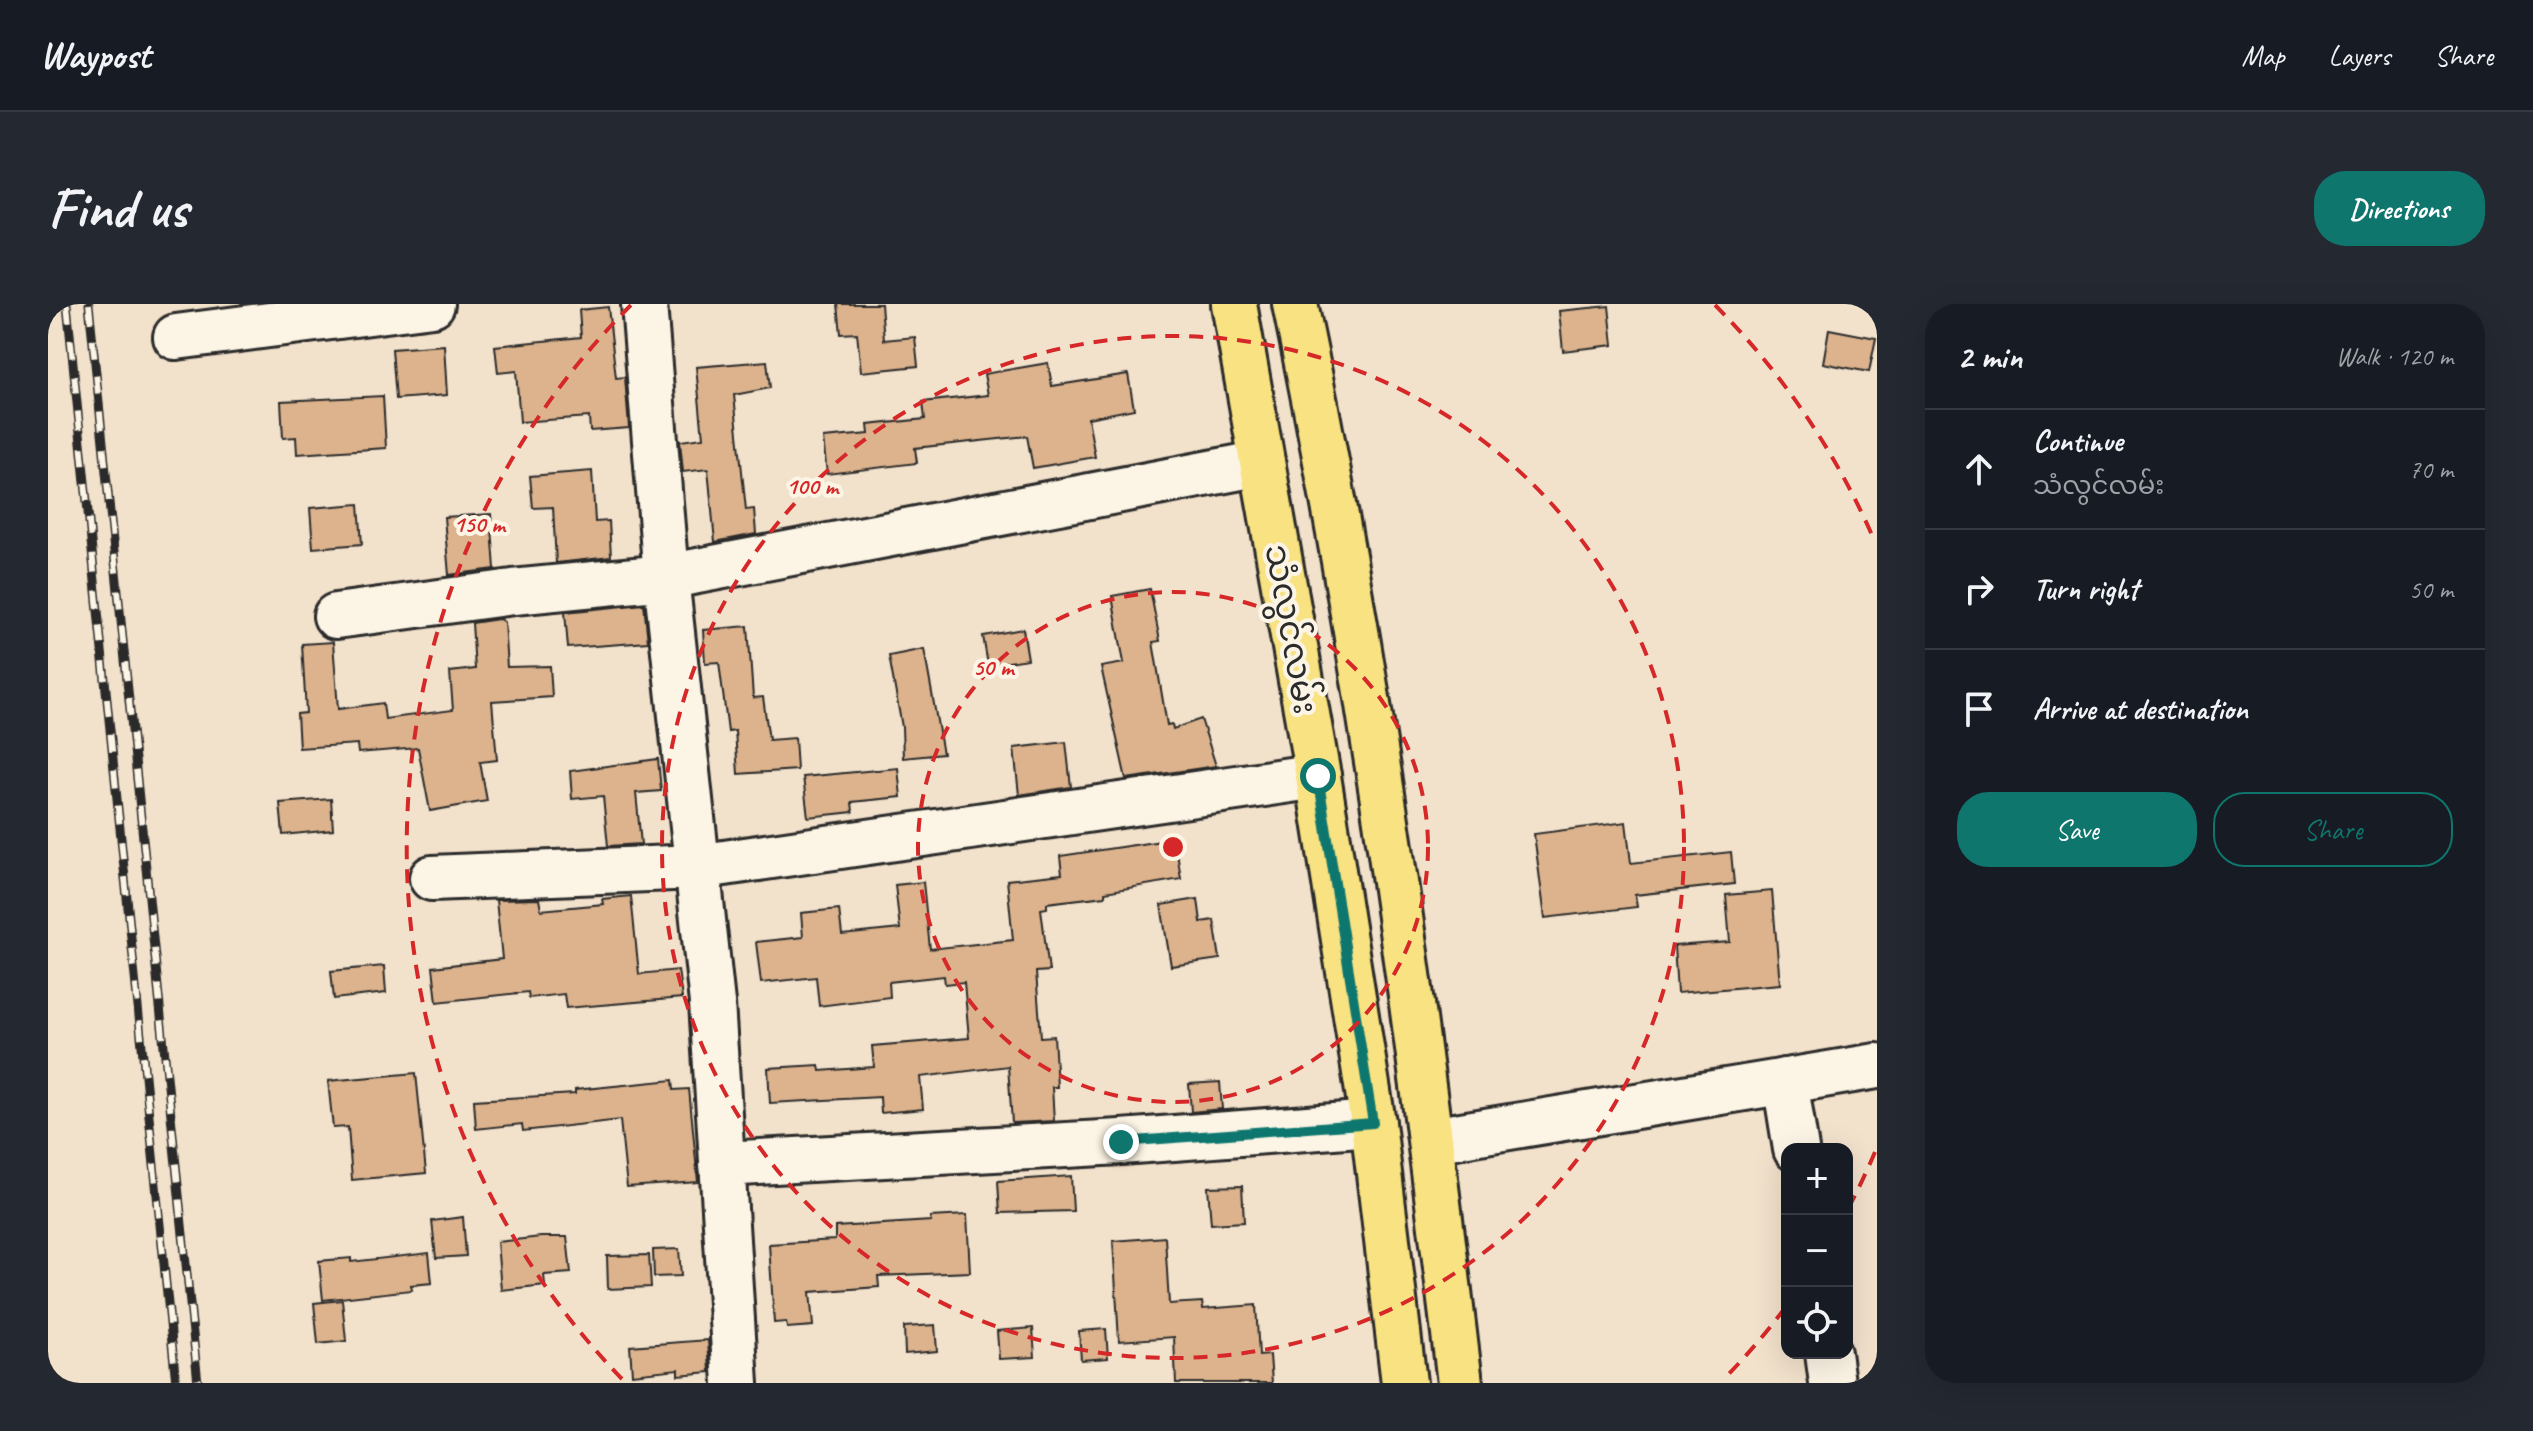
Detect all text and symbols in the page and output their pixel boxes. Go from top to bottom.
text: Waypost [40,32,151,79]
text: Map [2242,38,2285,73]
text: Layers [2329,38,2390,73]
text: Share [2434,38,2493,73]
button: Directions [2314,171,2485,246]
text: Find us [48,173,188,244]
text: 2 min [1957,335,2022,378]
text: Walk · 120 m [2336,340,2453,373]
text: Continue [2033,422,2123,460]
icon: ahead [1957,447,2001,491]
text: 70 m [2409,453,2453,486]
text: သံလွင်လမ်း [2033,469,2164,502]
text: 100 m [786,471,840,501]
text: 150 m [453,509,507,539]
street label: သံလွင်လမ်း [1250,540,1331,718]
icon: right [1957,567,2001,611]
text: Turn right [2033,570,2138,608]
text: 50 m [2409,573,2453,606]
text: 50 m [973,652,1016,682]
icon: arrive [1957,687,2001,731]
text: Arrive at destination [2033,690,2248,728]
route start [1300,758,1336,794]
button: Save [1957,792,2197,867]
button: Share [2213,792,2453,867]
centre of rings [1159,833,1187,861]
route end [1103,1124,1139,1160]
map controls [1781,1143,1853,1359]
button: + [1781,1143,1853,1215]
button: − [1781,1215,1853,1287]
button: locate [1781,1287,1853,1359]

